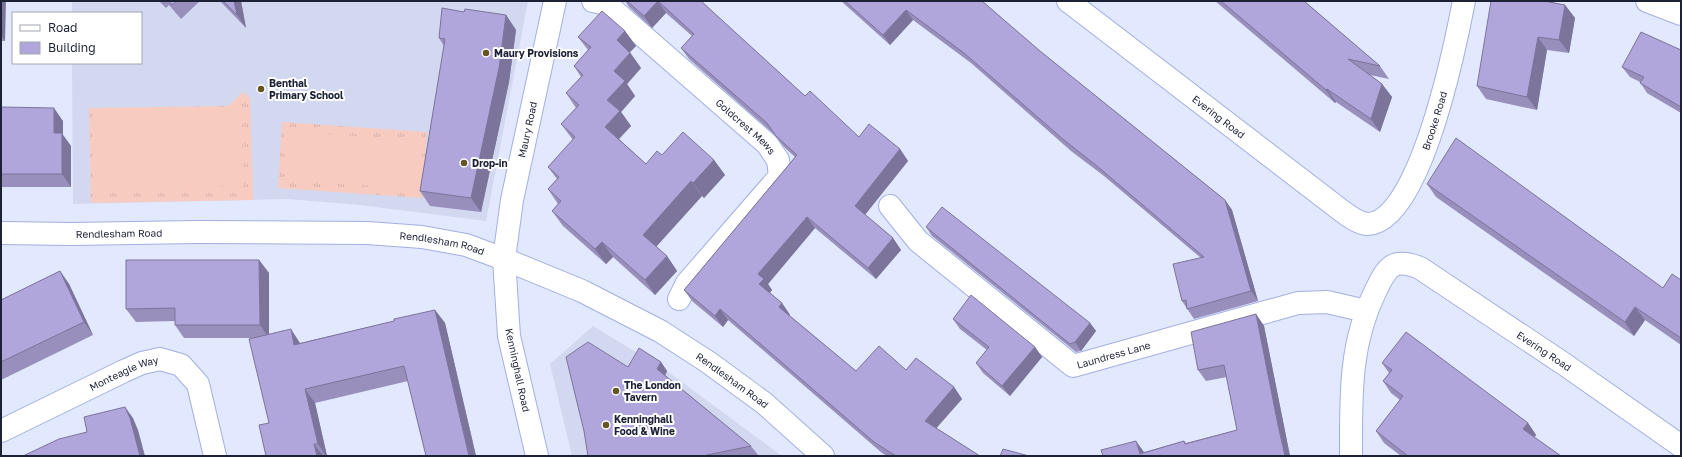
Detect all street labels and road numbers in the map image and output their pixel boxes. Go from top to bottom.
street label: Brooke Road [1419,90,1449,152]
street label: Evering Road [1190,93,1247,141]
street label: Goldcrest Mews [713,96,778,156]
street label: Maury Road [515,100,539,159]
street label: Rendlesham Road [76,227,162,240]
street label: Rendlesham Road [399,229,486,257]
street label: Kenninghall Road [503,327,533,413]
street label: Evering Road [1515,328,1574,373]
street label: Laundress Lane [1075,339,1152,371]
street label: Rendlesham Road [694,350,771,410]
street label: Monteagle Way [87,353,160,393]

